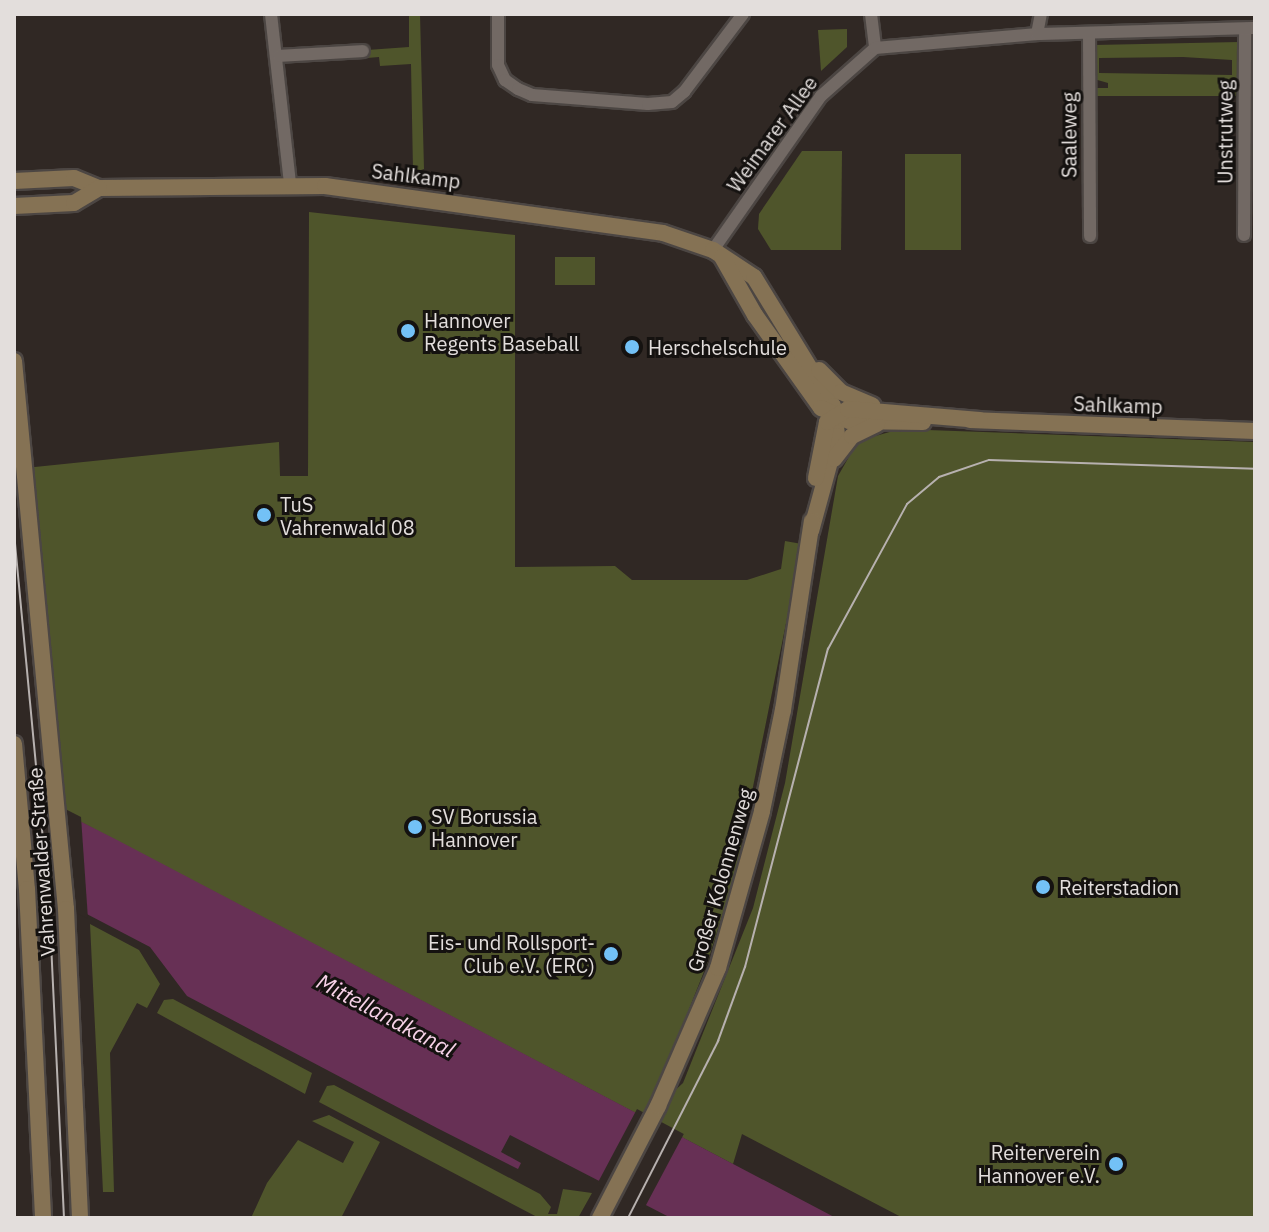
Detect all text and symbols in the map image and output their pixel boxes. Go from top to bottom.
street label: Weimarer Allee [722,71,822,197]
street label: Unstrutweg [1213,80,1237,184]
street label: Saaleweg [1057,92,1081,178]
street label: Sahlkamp [370,159,462,193]
place label: Hannover Regents Baseball [424,308,579,355]
marker: Hannover Regents Baseball [399,322,417,340]
place label: Herschelschule [648,335,787,359]
marker: Herschelschule [623,338,641,356]
street label: Sahlkamp [1073,391,1163,419]
place label: TuS Vahrenwald 08 [280,492,415,539]
marker: TuS Vahrenwald 08 [255,506,273,524]
street label: Vahrenwalder Straße [22,767,60,957]
street label: Großer Kolonnenweg [682,785,758,975]
place label: SV Borussia Hannover [431,804,538,851]
marker: SV Borussia Hannover [406,818,424,836]
place label: Reiterstadion [1059,875,1179,899]
marker: Reiterstadion [1034,878,1052,896]
place label: Eis- und Rollsport- Club e.V. (ERC) [428,930,595,977]
marker: Eis- und Rollsport- Club e.V. (ERC) [602,945,620,963]
water label: Mittellandkanal [312,968,460,1062]
place label: Reiterverein Hannover e.V. [977,1140,1100,1187]
marker: Reiterverein Hannover e.V. [1107,1155,1125,1173]

